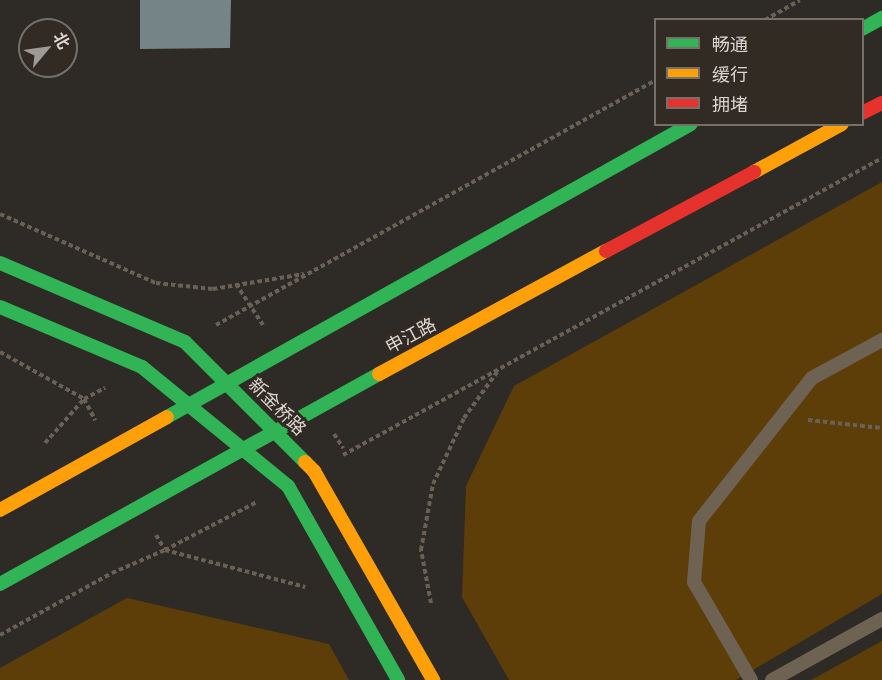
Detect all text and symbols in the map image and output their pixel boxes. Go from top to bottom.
north arrow [18,18,78,78]
legend [654,18,864,126]
text: 北 [49,28,75,52]
text: 畅通 [712,33,748,56]
text: 缓行 [712,63,748,86]
text: 拥堵 [712,93,748,116]
street label: 申江路 [382,314,440,358]
street label: 新金桥路 [244,374,310,440]

